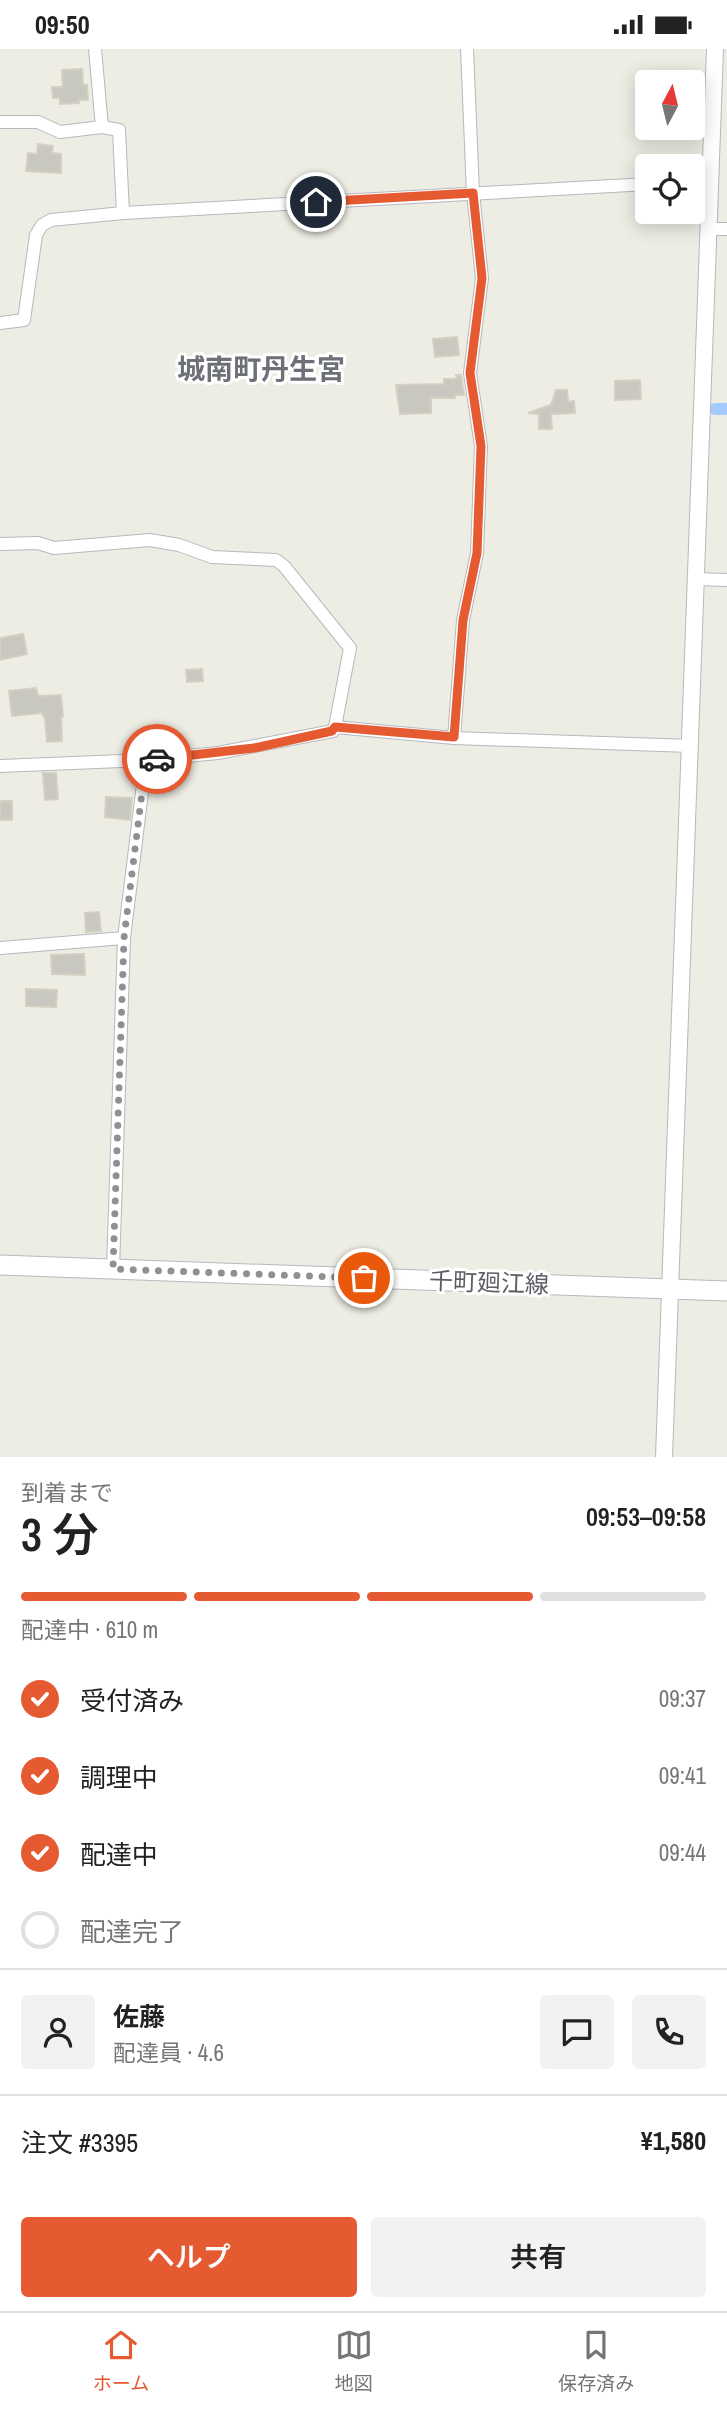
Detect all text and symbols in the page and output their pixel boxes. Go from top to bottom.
text: 09:50 [35,7,90,42]
north arrow [635,70,705,140]
map controls [635,70,705,224]
button: locate [635,154,705,224]
pin [286,172,346,232]
icon: home [297,183,335,221]
district label: 城南町丹生宮 [177,350,345,388]
courier [122,724,192,794]
icon: car [138,740,176,778]
pin [334,1248,394,1308]
icon: bag [345,1259,383,1297]
street label: 千町廻江線 [429,1264,550,1300]
text: 到着まで [21,1477,113,1508]
text: 09:53–09:58 [586,1499,706,1534]
text: 3 分 [21,1503,98,1565]
text: 配達中 · 610 m [21,1614,158,1645]
icon: check [21,1680,59,1718]
text: 受付済み [80,1683,184,1718]
text: 09:37 [659,1683,706,1714]
icon: check [21,1757,59,1795]
text: 調理中 [80,1760,158,1795]
text: 09:41 [659,1760,706,1791]
icon: check [21,1834,59,1872]
text: 配達中 [80,1837,158,1872]
text: 09:44 [659,1837,706,1868]
text: 配達完了 [80,1914,184,1949]
button: person [21,1995,95,2069]
button: chat [540,1995,614,2069]
button: phone [632,1995,706,2069]
text: 佐藤 [113,1999,165,2034]
text: 配達員 · 4.6 [113,2037,224,2068]
text: ¥1,580 [641,2123,706,2158]
text: 注文 #3395 [21,2125,138,2160]
button: ヘルプ [21,2217,357,2297]
button: 共有 [371,2217,706,2297]
tab: ホーム [93,2326,149,2396]
tab: 地図 [335,2326,373,2396]
tab: 保存済み [558,2326,634,2396]

